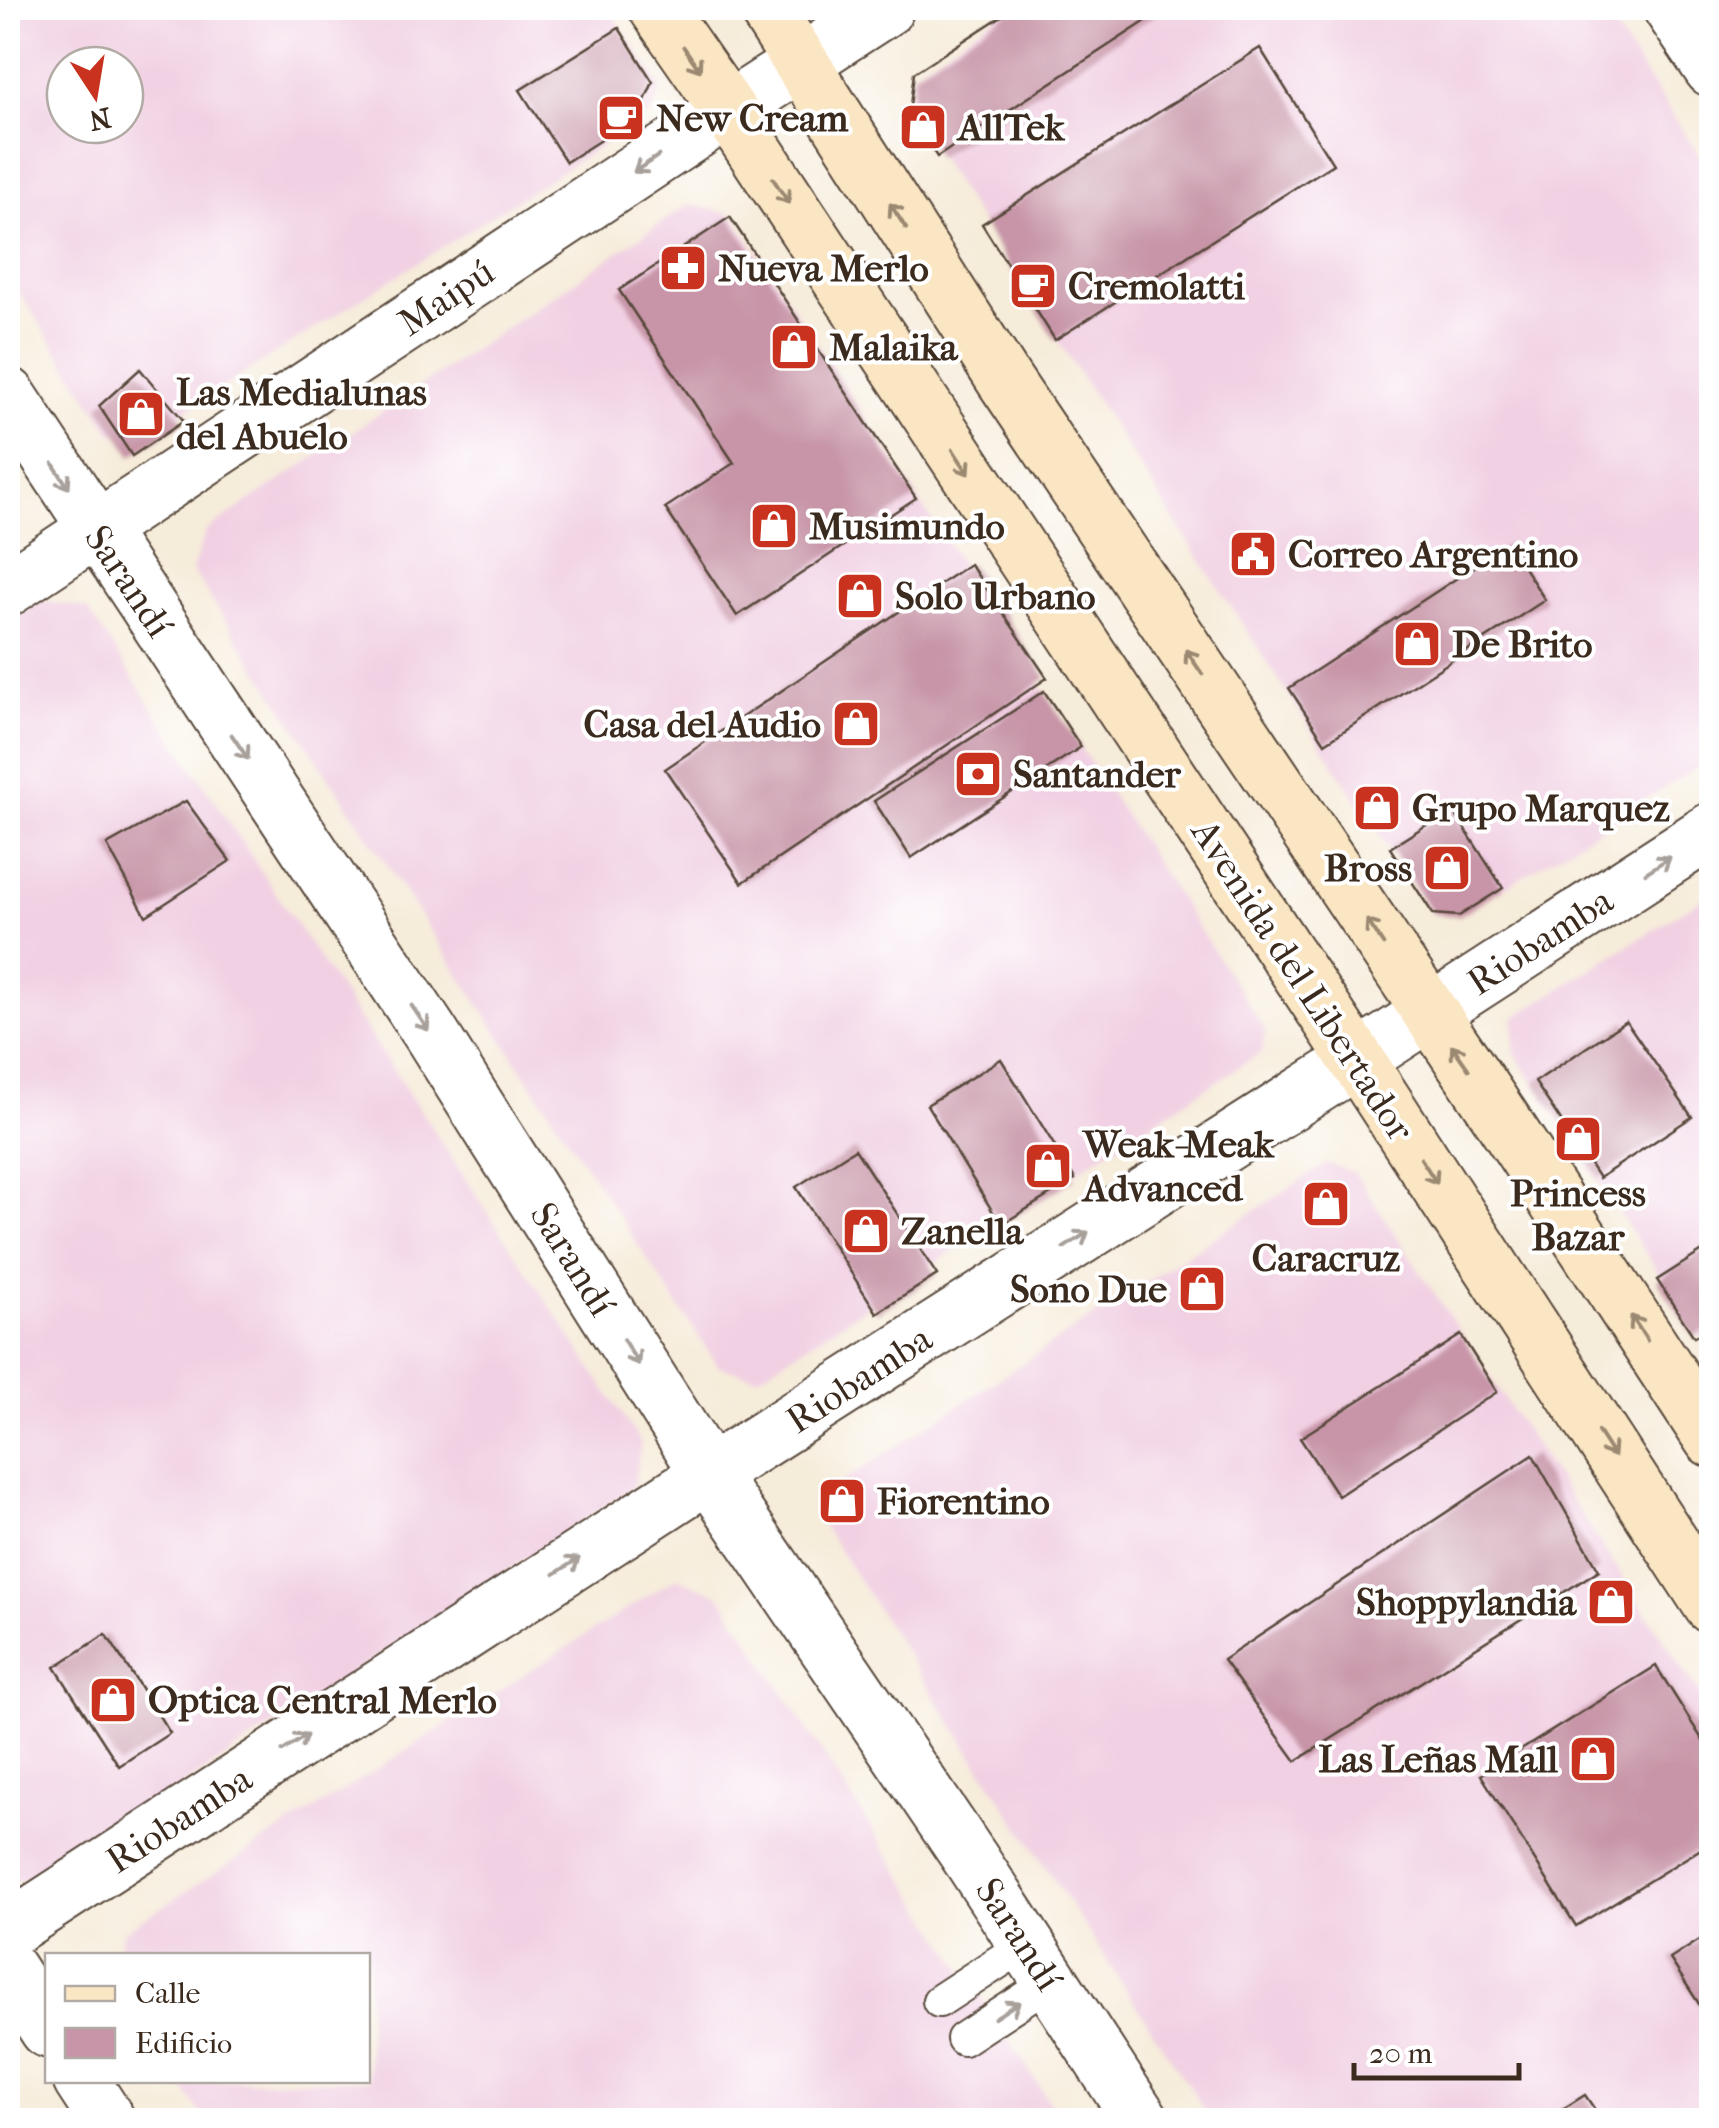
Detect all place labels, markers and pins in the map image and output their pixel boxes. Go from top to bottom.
cafe icon: New Cream [595,92,647,144]
place label: New Cream [656,96,849,141]
shop icon: AllTek [897,101,949,153]
place label: AllTek [956,105,1066,150]
pharmacy icon: Nueva Merlo [657,242,709,294]
place label: Nueva Merlo [718,246,929,291]
cafe icon: Cremolatti [1007,260,1059,312]
place label: Cremolatti [1068,264,1246,309]
shop icon: Malaika [768,321,820,373]
place label: Malaika [829,325,959,370]
place label: Las Medialunas del Abuelo [176,370,427,459]
shop icon: Las Medialunas del Abuelo [115,388,167,440]
shop icon: Musimundo [748,500,800,552]
place label: Musimundo [809,504,1005,549]
public building icon: Correo Argentino [1227,528,1279,580]
place label: Correo Argentino [1288,532,1578,577]
shop icon: Solo Urbano [834,570,886,622]
place label: Solo Urbano [895,574,1096,619]
shop icon: De Brito [1391,618,1443,670]
place label: De Brito [1452,622,1593,667]
shop icon: Casa del Audio [830,698,882,750]
place label: Casa del Audio [584,702,821,747]
bank icon: Santander [952,748,1004,800]
place label: Santander [1013,752,1181,797]
shop icon: Grupo Marquez [1351,782,1403,834]
place label: Grupo Marquez [1412,786,1670,831]
shop icon: Bross [1421,842,1473,894]
place label: Bross [1324,846,1412,891]
shop icon: Princess Bazar [1552,1113,1604,1165]
place label: Weak-Meak Advanced [1081,1122,1275,1211]
shop icon: Weak-Meak Advanced [1022,1140,1074,1192]
place label: Princess Bazar [1510,1171,1646,1260]
shop icon: Caracruz [1300,1178,1352,1230]
shop icon: Zanella [840,1205,892,1257]
place label: Zanella [901,1209,1025,1254]
place label: Caracruz [1252,1236,1400,1281]
shop icon: Sono Due [1176,1263,1228,1315]
place label: Sono Due [1010,1267,1167,1312]
shop icon: Fiorentino [816,1475,868,1527]
place label: Fiorentino [877,1479,1050,1524]
shop icon: Shoppylandia [1585,1576,1637,1628]
place label: Shoppylandia [1356,1580,1577,1625]
shop icon: Optica Central Merlo [87,1674,139,1726]
place label: Optica Central Merlo [148,1678,497,1723]
shop icon: Las Leñas Mall [1567,1733,1619,1785]
place label: Las Leñas Mall [1318,1737,1558,1782]

